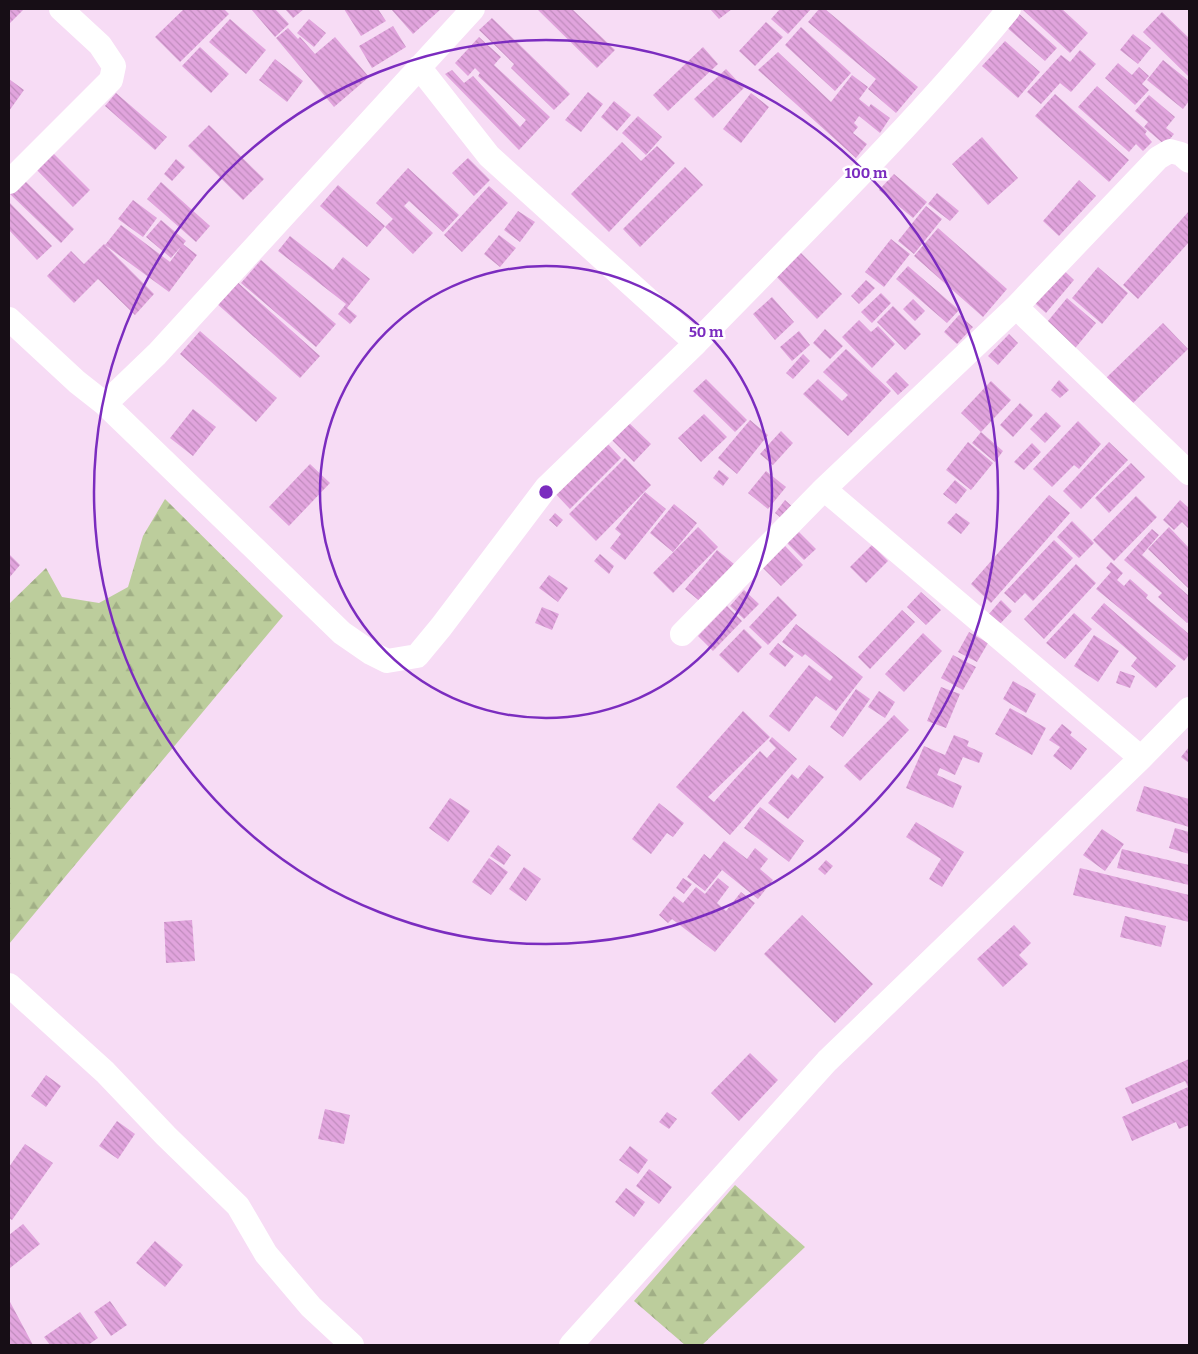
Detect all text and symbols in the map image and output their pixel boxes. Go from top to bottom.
text: 100 m [845,164,888,182]
text: 50 m [689,323,724,341]
centre of rings [537,483,555,501]

